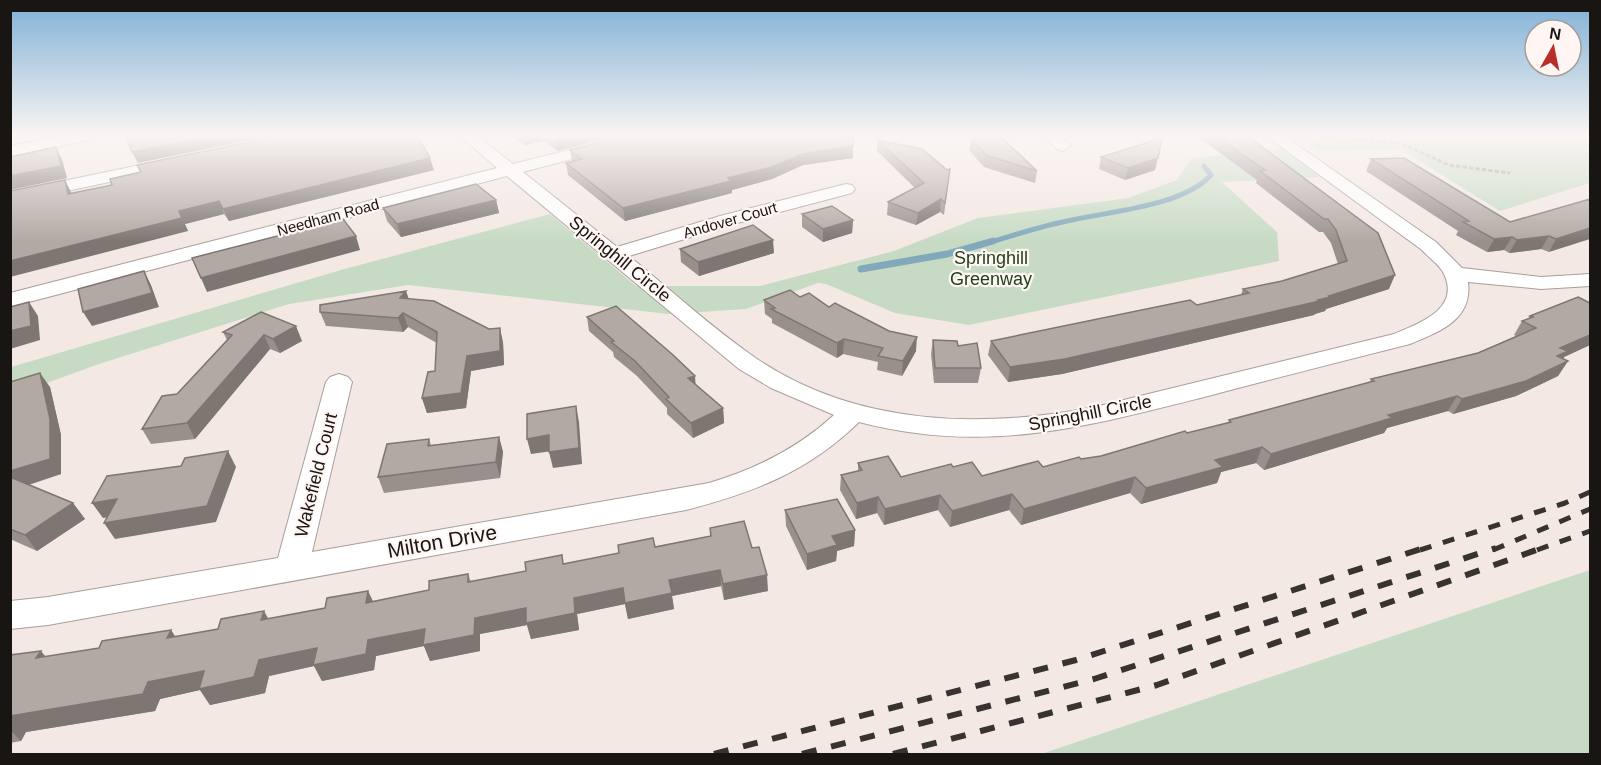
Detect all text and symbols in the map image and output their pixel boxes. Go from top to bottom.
north arrow [1523,18,1583,78]
text: N [1548,24,1562,43]
street label: Needham Road [275,195,381,239]
street label: Andover Court [681,198,780,242]
street label: Springhill Circle [565,212,675,306]
park label: Springhill Greenway [950,248,1032,289]
street label: Springhill Circle [1027,391,1153,435]
street label: Wakefield Court [291,411,341,539]
street label: Milton Drive [385,520,499,562]

